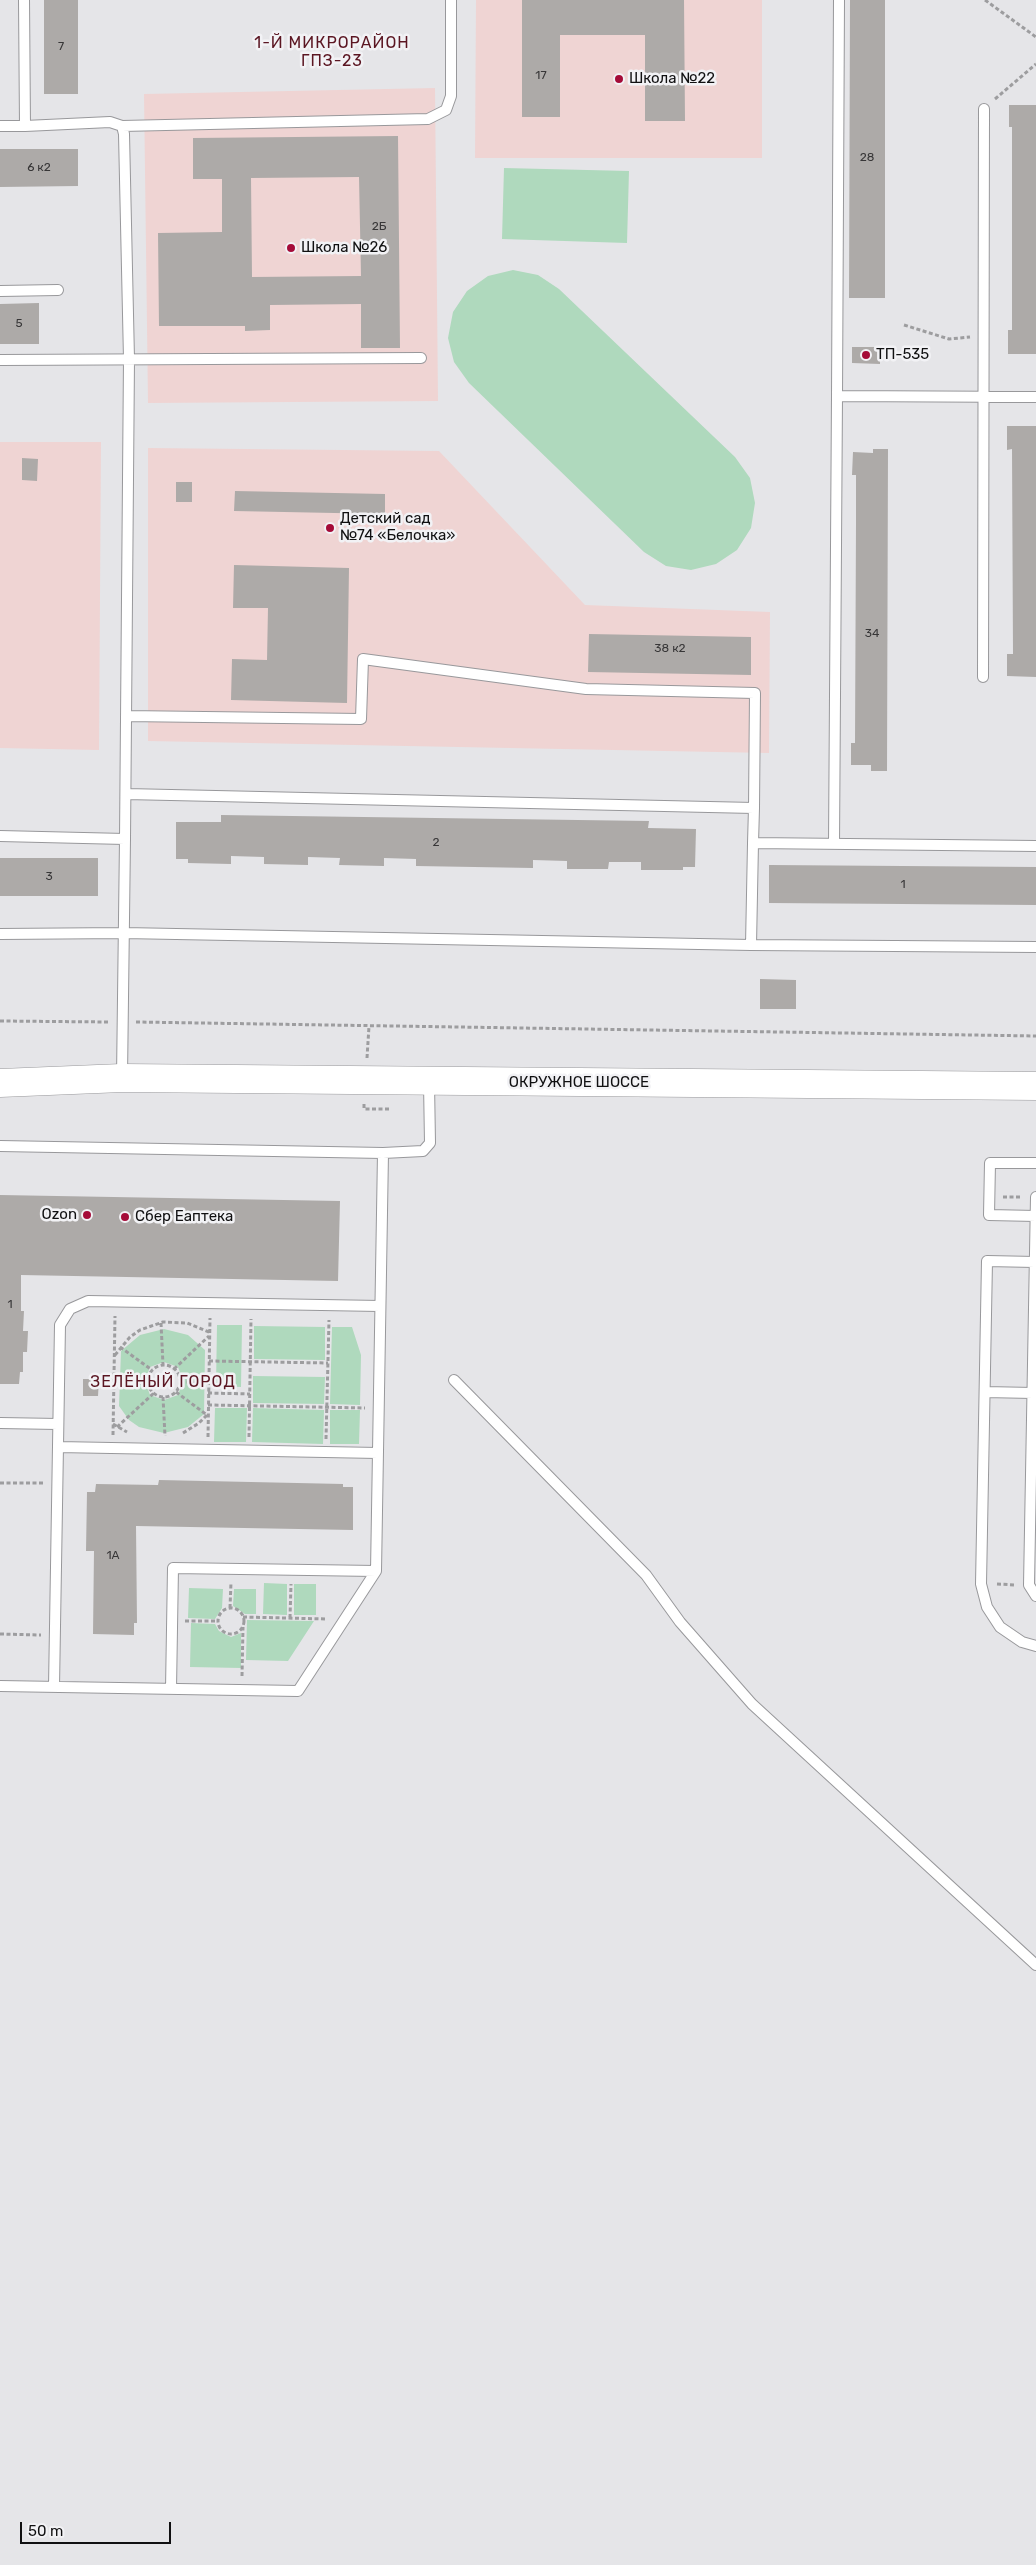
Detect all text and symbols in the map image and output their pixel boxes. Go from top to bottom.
district label: 1-Й МИКРОРАЙОН ГПЗ-23 [253,33,411,71]
house number: 7 [58,40,64,54]
house number: 17 [535,69,547,83]
place label: Школа №22 [629,70,715,88]
marker: Школа №22 [613,73,625,85]
house number: 28 [860,151,874,165]
house number: 6 к2 [27,161,51,175]
house number: 2Б [372,220,386,234]
place label: Школа №26 [301,239,387,257]
marker: Школа №26 [285,242,297,254]
house number: 5 [15,317,23,331]
place label: ТП-535 [876,346,929,364]
marker: ТП-535 [860,349,872,361]
place label: Детский сад №74 «Белочка» [340,510,455,545]
marker: Детский сад №74 «Белочка» [324,522,336,534]
house number: 34 [865,627,879,641]
house number: 38 к2 [654,642,686,656]
house number: 2 [432,836,440,850]
house number: 3 [45,870,53,884]
house number: 1 [900,878,906,892]
street label: ОКРУЖНОЕ ШОССЕ [509,1074,649,1092]
place label: Ozon [42,1206,77,1224]
place label: Сбер Еаптека [135,1208,233,1226]
marker: Ozon [81,1209,93,1221]
marker: Сбер Еаптека [119,1211,131,1223]
house number: 1 [7,1298,13,1312]
district label: ЗЕЛЁНЫЙ ГОРОД [89,1372,237,1392]
house number: 1А [106,1549,120,1563]
scale bar [22,2512,174,2544]
text: 50 m [28,2522,63,2540]

